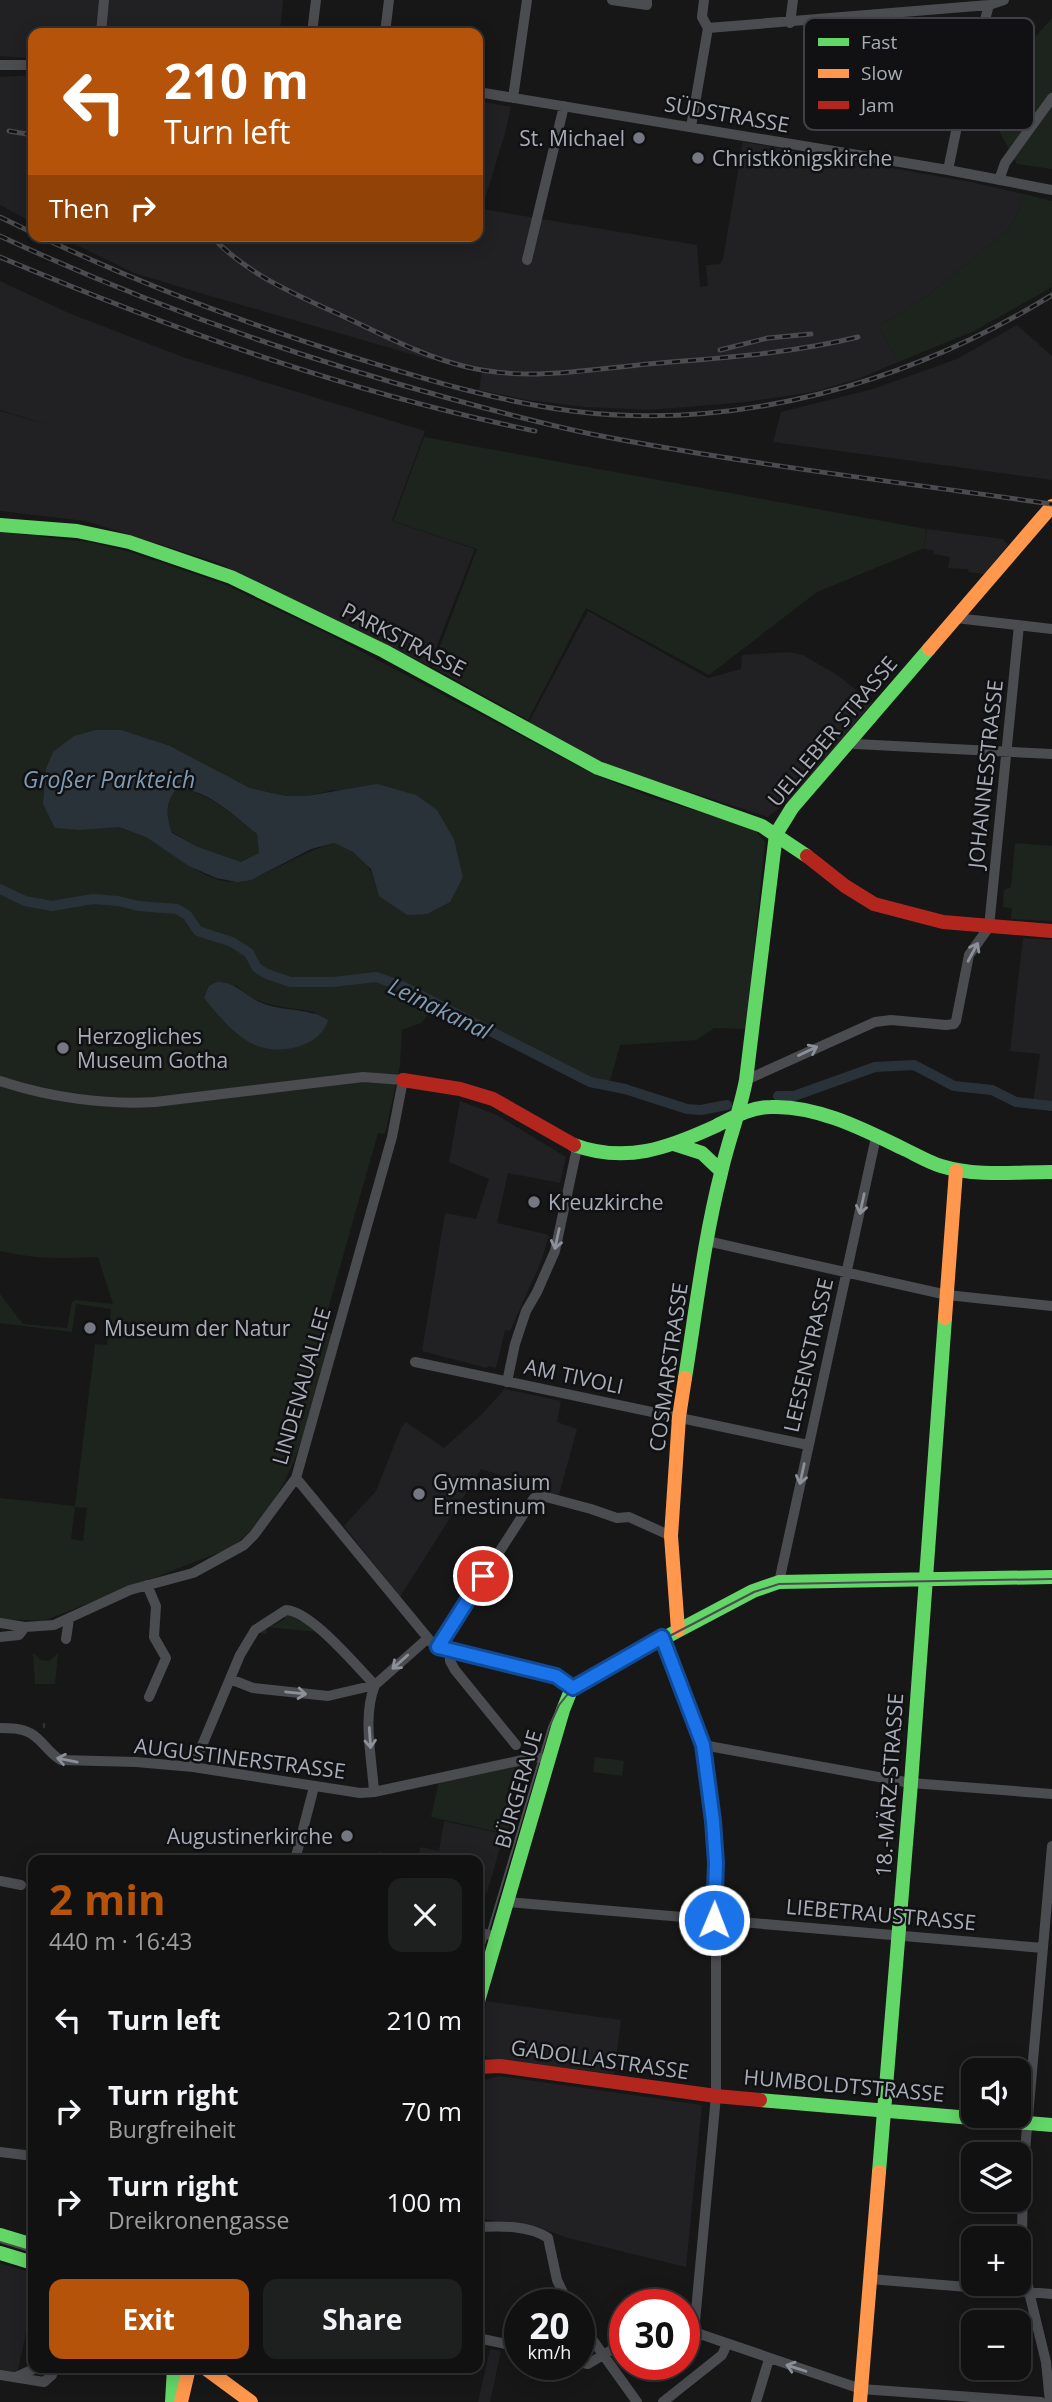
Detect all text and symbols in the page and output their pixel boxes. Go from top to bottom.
legend [804,18,1034,130]
text: Fast [861,29,897,55]
text: 210 m [164,47,309,113]
icon: left [49,56,140,147]
text: Slow [861,60,903,86]
street label: SÜDSTRASSE [662,89,792,139]
text: Jam [859,92,894,118]
text: Turn left [164,110,290,153]
place label: St. Michael [519,124,625,152]
marker: St. Michael [631,130,647,146]
place label: Christkönigskirche [712,144,892,172]
marker: Christkönigskirche [690,150,706,166]
icon: right [124,189,162,227]
text: Then [49,190,110,226]
street label: PARKSTRASSE [337,596,471,682]
street label: UELLEBER STRASSE [761,650,903,812]
street label: JOHANNESSTRASSE [961,678,1009,872]
water label: Großer Parkteich [23,763,195,795]
one-way arrow [966,943,980,963]
water label: Leinakanal [383,969,498,1047]
place label: Herzogliches Museum Gotha [77,1022,228,1074]
marker: Herzogliches Museum Gotha [55,1040,71,1056]
one-way arrow [797,1044,818,1057]
place label: Kreuzkirche [548,1188,664,1216]
one-way arrow [854,1192,868,1215]
marker: Kreuzkirche [526,1194,542,1210]
one-way arrow [550,1227,564,1250]
street label: LEESENSTRASSE [777,1275,839,1435]
street label: COSMARSTRASSE [642,1281,694,1453]
street label: LINDENAUALLEE [265,1304,337,1468]
place label: Museum der Natur [104,1314,291,1342]
marker: Museum der Natur [82,1320,98,1336]
street label: AM TIVOLI [522,1352,626,1400]
one-way arrow [794,1462,808,1485]
place label: Gymnasium Ernestinum [433,1468,550,1520]
marker: Gymnasium Ernestinum [411,1486,427,1502]
pin [453,1546,513,1606]
icon: arrive [464,1557,502,1595]
one-way arrow [392,1653,410,1669]
one-way arrow [284,1686,307,1699]
street label: 18.-MÄRZ-STRASSE [869,1692,909,1878]
one-way arrow [364,1726,377,1749]
street label: BÜRGERAUE [488,1727,548,1851]
street label: AUGUSTINERSTRASSE [133,1731,347,1785]
one-way arrow [57,1752,79,1765]
place label: Augustinerkirche [167,1822,333,1850]
marker: Augustinerkirche [339,1828,355,1844]
text: 2 min [49,1870,166,1927]
button: close [388,1878,462,1952]
position arrow [677,1883,751,1957]
street label: LIEBETRAUSTRASSE [785,1892,977,1936]
text: 440 m · 16:43 [49,1925,192,1957]
icon: left [49,2001,87,2039]
text: Turn left [108,2002,220,2038]
text: 210 m [387,2002,462,2038]
street label: GADOLLASTRASSE [509,2033,691,2085]
map controls [961,2058,1031,2380]
button: sound [961,2058,1031,2128]
street label: HUMBOLDTSTRASSE [742,2062,946,2108]
text: Turn right [108,2077,239,2113]
icon: right [49,2092,87,2130]
text: 70 m [401,2093,462,2129]
text: Burgfreiheit [108,2113,236,2145]
button: layers [961,2142,1031,2212]
text: Turn right [108,2168,239,2204]
icon: right [49,2183,87,2221]
text: 100 m [387,2184,462,2220]
text: Dreikronengasse [108,2204,289,2236]
button: + [961,2226,1031,2296]
button: Exit [49,2279,249,2359]
button: Share [263,2279,462,2359]
speed limit sign: 30 [609,2289,700,2380]
text: 20 [529,2302,570,2349]
button: − [961,2310,1031,2380]
text: km/h [528,2340,571,2364]
one-way arrow [785,2361,807,2374]

